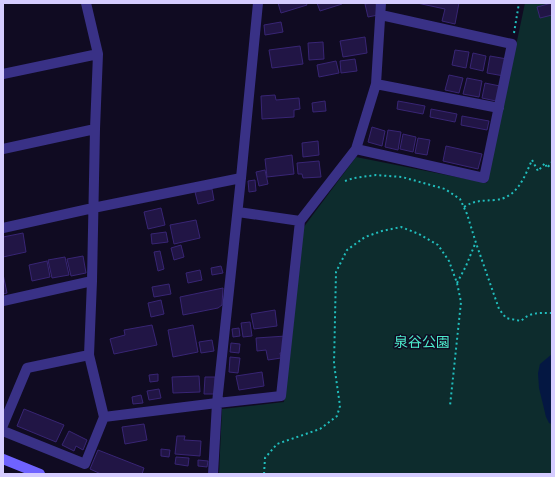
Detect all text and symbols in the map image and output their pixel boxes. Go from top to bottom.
park label: 泉谷公園 [394,334,450,351]

